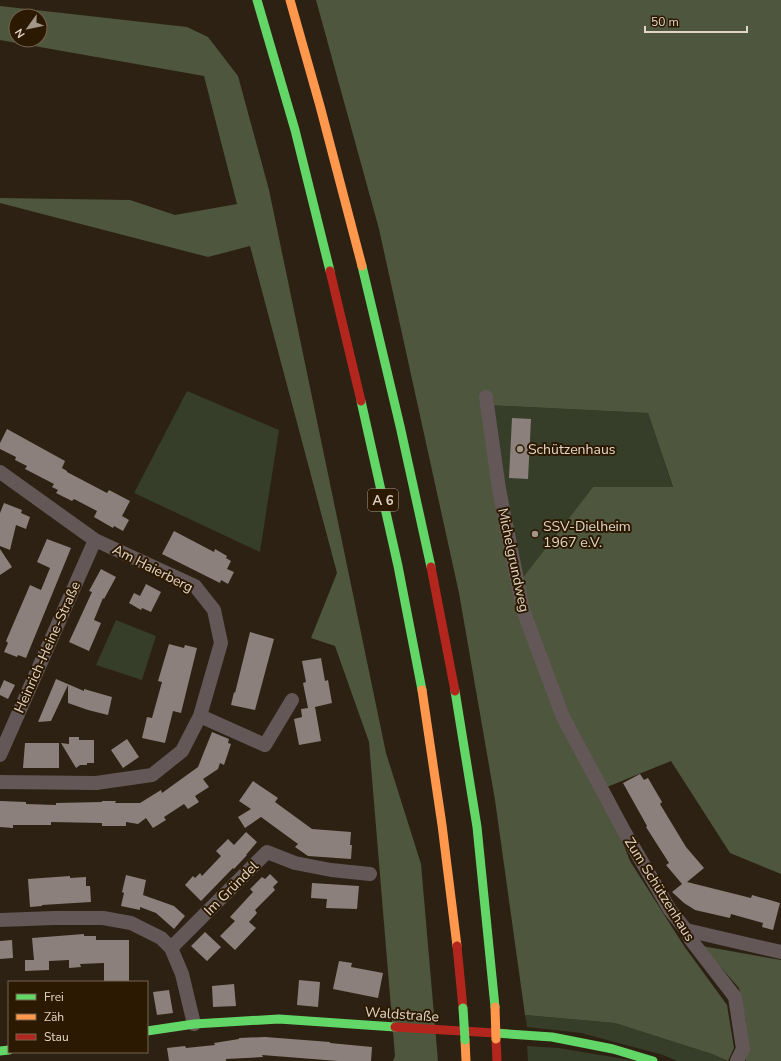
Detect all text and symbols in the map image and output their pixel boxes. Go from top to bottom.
north arrow [8,8,48,48]
scale bar [645,8,747,34]
text: 50 m [651,14,679,30]
text: N [12,26,29,41]
place label: Schützenhaus [528,440,616,459]
marker: Schützenhaus [515,444,525,454]
road number: A 6 [368,489,398,511]
street label: Michelgrundweg [493,506,534,614]
place label: SSV-Dielheim 1967 e.V. [543,517,631,552]
marker: SSV-Dielheim 1967 e.V. [530,529,540,539]
street label: Am Haierberg [109,540,196,597]
street label: Heinrich-Heine-Straße [10,578,85,716]
street label: Zum Schützenhaus [620,834,699,945]
street label: Im Gründel [200,856,263,920]
legend [8,981,148,1053]
text: Frei [44,989,64,1005]
street label: Waldstraße [364,1002,440,1027]
text: Zäh [44,1009,64,1025]
text: Stau [44,1029,69,1045]

